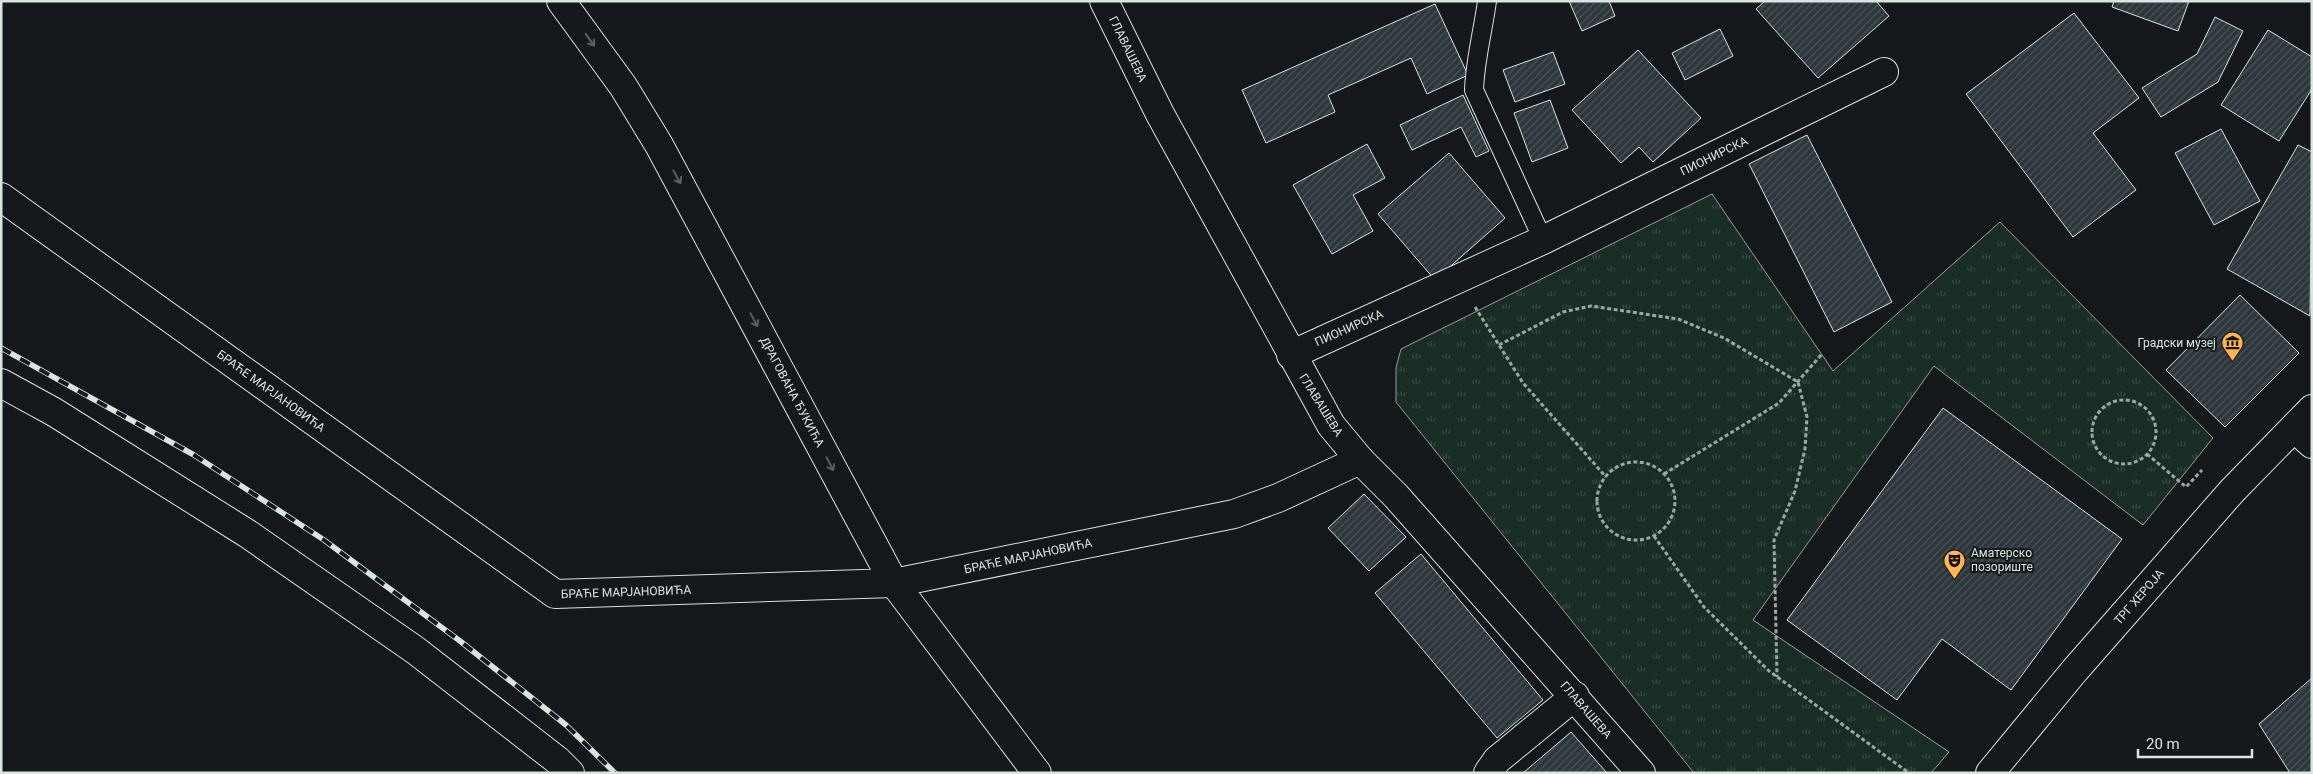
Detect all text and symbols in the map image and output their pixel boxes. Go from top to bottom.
street label: ГЛАВАШЕВА [1106,14,1150,84]
one-way arrow [585,33,595,47]
street label: ПИОНИРСКА [1678,134,1750,178]
one-way arrow [673,170,683,184]
street label: ПИОНИРСКА [1313,307,1386,349]
one-way arrow [749,313,759,328]
museum icon: Градски музеј [2220,331,2244,362]
street label: ДРАГОВАНА ЂУКИЋА [757,334,827,450]
place label: Градски музеј [2137,336,2216,350]
street label: БРАЋЕ МАРЈАНОВИЋА [214,347,328,435]
street label: ГЛАВАШЕВА [1296,371,1346,439]
one-way arrow [826,456,836,471]
street label: БРАЋЕ МАРЈАНОВИЋА [963,536,1093,576]
place label: Аматерско позориште [1971,546,2033,574]
theatre icon: Аматерско позориште [1943,548,1967,579]
street label: ТРГ ХЕРОЈА [2111,566,2167,628]
street label: БРАЋЕ МАРЈАНОВИЋА [561,583,692,601]
street label: ГЛАВАШЕВА [1557,679,1615,742]
scale bar [2138,726,2252,758]
text: 20 m [2146,735,2180,753]

